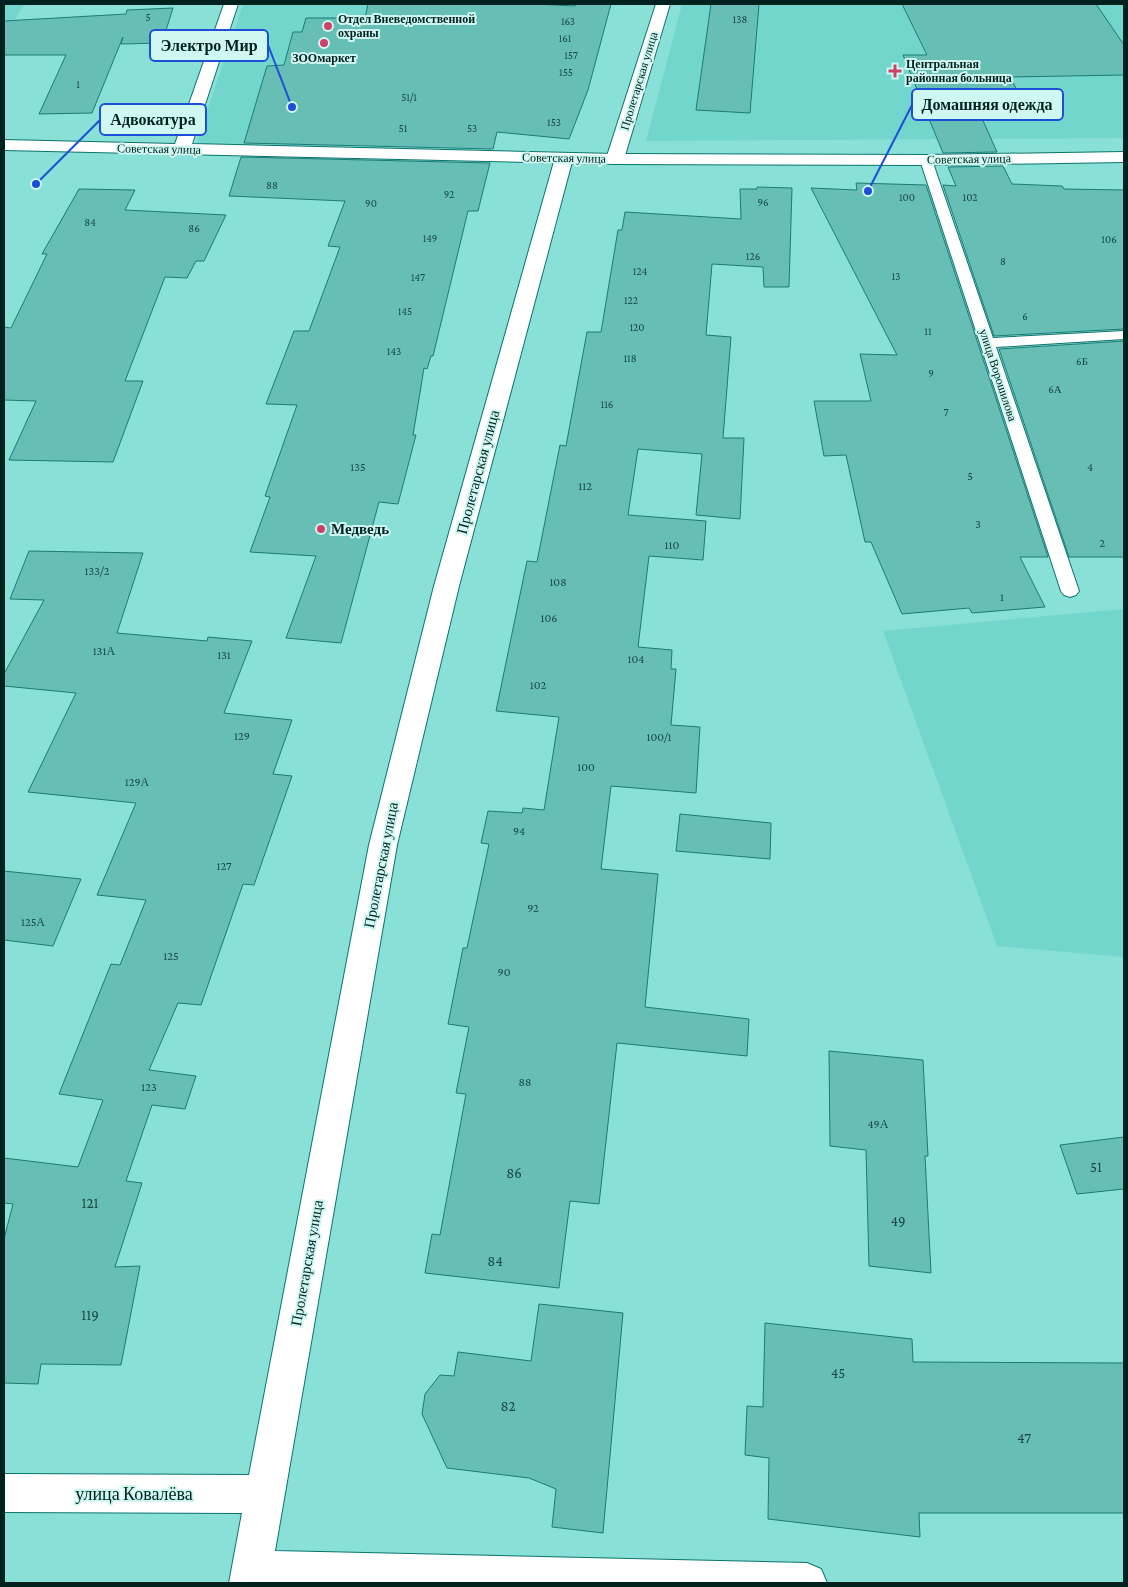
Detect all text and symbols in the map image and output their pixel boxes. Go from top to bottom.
house number: 5 [145,11,151,23]
place label: Отдел Вневедомственной охраны [338,12,475,40]
house number: 138 [733,13,747,25]
house number: 163 [561,15,575,27]
marker: Отдел Вневедомственной охраны [322,20,334,32]
street label: Пролетарская улица [617,29,661,132]
callout: Электро Мир [150,30,268,61]
house number: 161 [559,32,572,44]
text: Электро Мир [160,37,258,55]
marker: ЗООмаркет [318,37,330,49]
house number: 157 [564,49,578,61]
place label: ЗООмаркет [292,51,356,65]
place label: Центральная районная больница [906,57,1012,85]
marker: Центральная районная больница [888,64,902,78]
house number: 155 [559,66,573,78]
house number: 1 [76,78,80,90]
callout: Домашняя одежда [912,89,1063,120]
house number: 51/1 [401,91,417,103]
text: Домашняя одежда [921,96,1053,114]
callout: Адвокатура [100,104,206,135]
text: Адвокатура [110,111,196,129]
house number: 153 [547,116,561,128]
house number: 51 [399,122,408,134]
house number: 53 [467,122,477,134]
street label: Советская улица [117,141,202,157]
street label: Советская улица [522,150,607,166]
street label: Советская улица [927,151,1012,167]
house number: 88 [266,179,278,191]
house number: 92 [444,188,454,200]
house number: 100 [899,191,915,203]
house number: 102 [962,191,978,203]
house number: 96 [757,196,769,208]
house number: 90 [365,197,377,209]
house number: 84 [84,216,96,228]
house number: 86 [188,222,200,234]
house number: 149 [423,232,437,244]
house number: 106 [1101,233,1117,245]
house number: 126 [746,250,760,262]
house number: 8 [1000,255,1006,267]
house number: 124 [633,265,648,277]
house number: 13 [892,270,900,282]
house number: 147 [411,271,425,283]
house number: 122 [624,294,638,306]
house number: 145 [398,305,412,317]
house number: 6 [1022,310,1028,322]
house number: 120 [629,321,645,333]
house number: 11 [924,325,932,337]
street label: улица Ворошилова [976,327,1020,424]
house number: 143 [387,345,401,357]
house number: 118 [623,352,637,364]
house number: 6Б [1076,355,1088,367]
house number: 9 [928,367,934,379]
house number: 6А [1048,383,1062,395]
house number: 116 [601,398,613,410]
house number: 7 [943,406,949,418]
street label: Пролетарская улица [454,408,502,536]
house number: 135 [350,460,366,474]
house number: 4 [1087,460,1093,474]
house number: 5 [967,469,973,483]
house number: 112 [578,479,592,493]
house number: 3 [975,517,981,531]
place label: Медведь [331,521,389,537]
marker: Медведь [315,523,327,535]
house number: 2 [1099,536,1105,550]
house number: 110 [665,538,680,552]
house number: 133/2 [85,564,110,578]
house number: 108 [549,575,567,589]
house number: 1 [1000,590,1004,604]
house number: 106 [541,611,557,625]
house number: 131А [93,644,115,658]
house number: 131 [217,648,231,662]
house number: 104 [628,652,644,666]
house number: 102 [530,678,546,692]
house number: 129 [234,729,250,743]
house number: 100/1 [646,730,672,744]
house number: 100 [577,760,595,774]
house number: 129А [125,775,150,789]
street label: Пролетарская улица [361,800,401,929]
house number: 94 [513,824,525,838]
house number: 127 [216,859,232,873]
house number: 92 [527,901,539,915]
house number: 125А [21,915,45,929]
house number: 125 [163,949,179,963]
house number: 90 [498,965,511,979]
house number: 88 [519,1075,531,1089]
house number: 123 [141,1080,157,1094]
house number: 49А [868,1117,889,1131]
house number: 51 [1090,1159,1102,1175]
house number: 86 [506,1165,522,1181]
house number: 121 [81,1195,99,1211]
street label: Пролетарская улица [288,1198,326,1327]
house number: 49 [890,1213,906,1229]
house number: 84 [487,1253,503,1269]
house number: 119 [81,1307,99,1323]
house number: 45 [831,1365,845,1381]
house number: 82 [500,1398,516,1414]
house number: 47 [1017,1430,1031,1446]
street label: улица Ковалёва [75,1484,193,1504]

